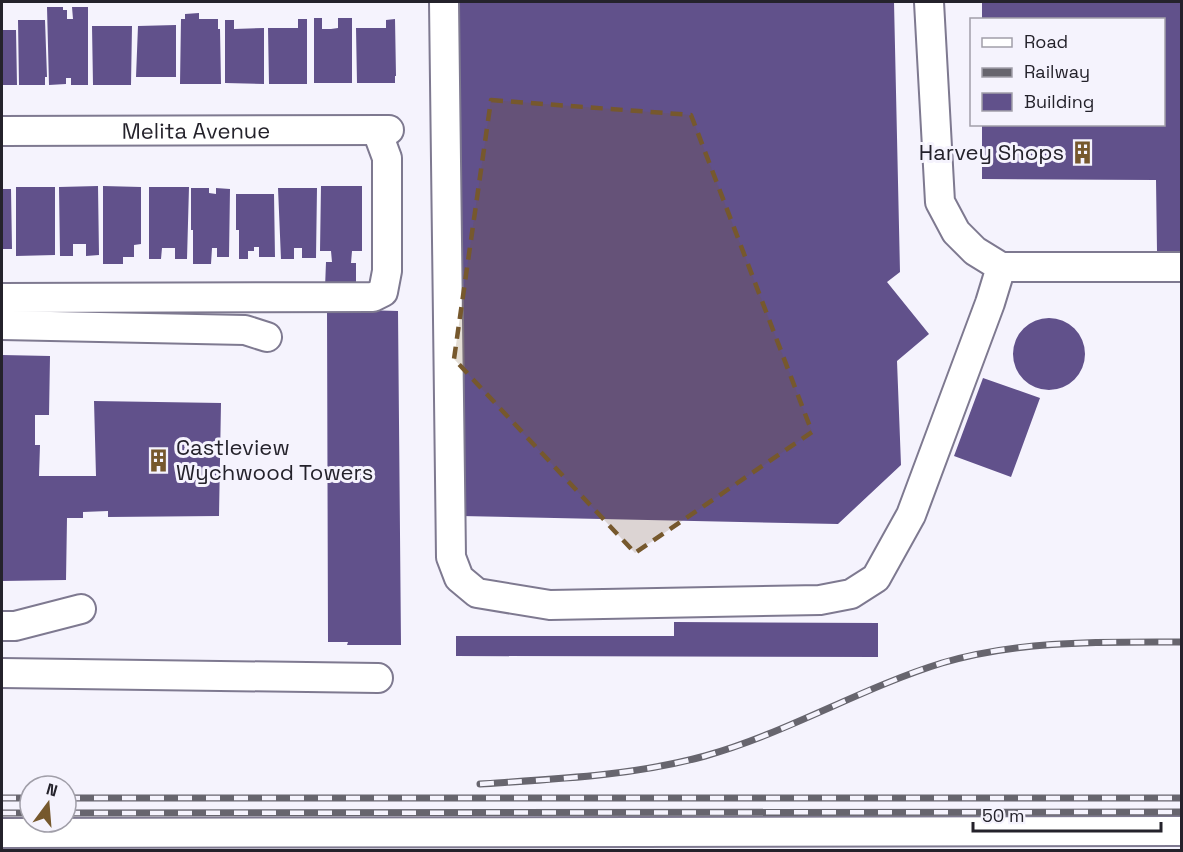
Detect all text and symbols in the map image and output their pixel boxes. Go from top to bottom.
legend [970,18,1165,126]
text: Road [1024,30,1068,53]
text: Railway [1024,60,1090,83]
text: Building [1024,90,1094,113]
street label: Melita Avenue [122,116,270,145]
place label: Harvey Shops [919,138,1064,166]
building icon: Harvey Shops [1069,139,1095,165]
place label: Castleview Wychwood Towers [176,433,373,486]
building icon: Castleview Wychwood Towers [145,447,171,473]
north arrow [18,774,78,834]
text: N [44,778,60,802]
scale bar [973,795,1160,833]
text: 50 m [982,804,1024,827]

